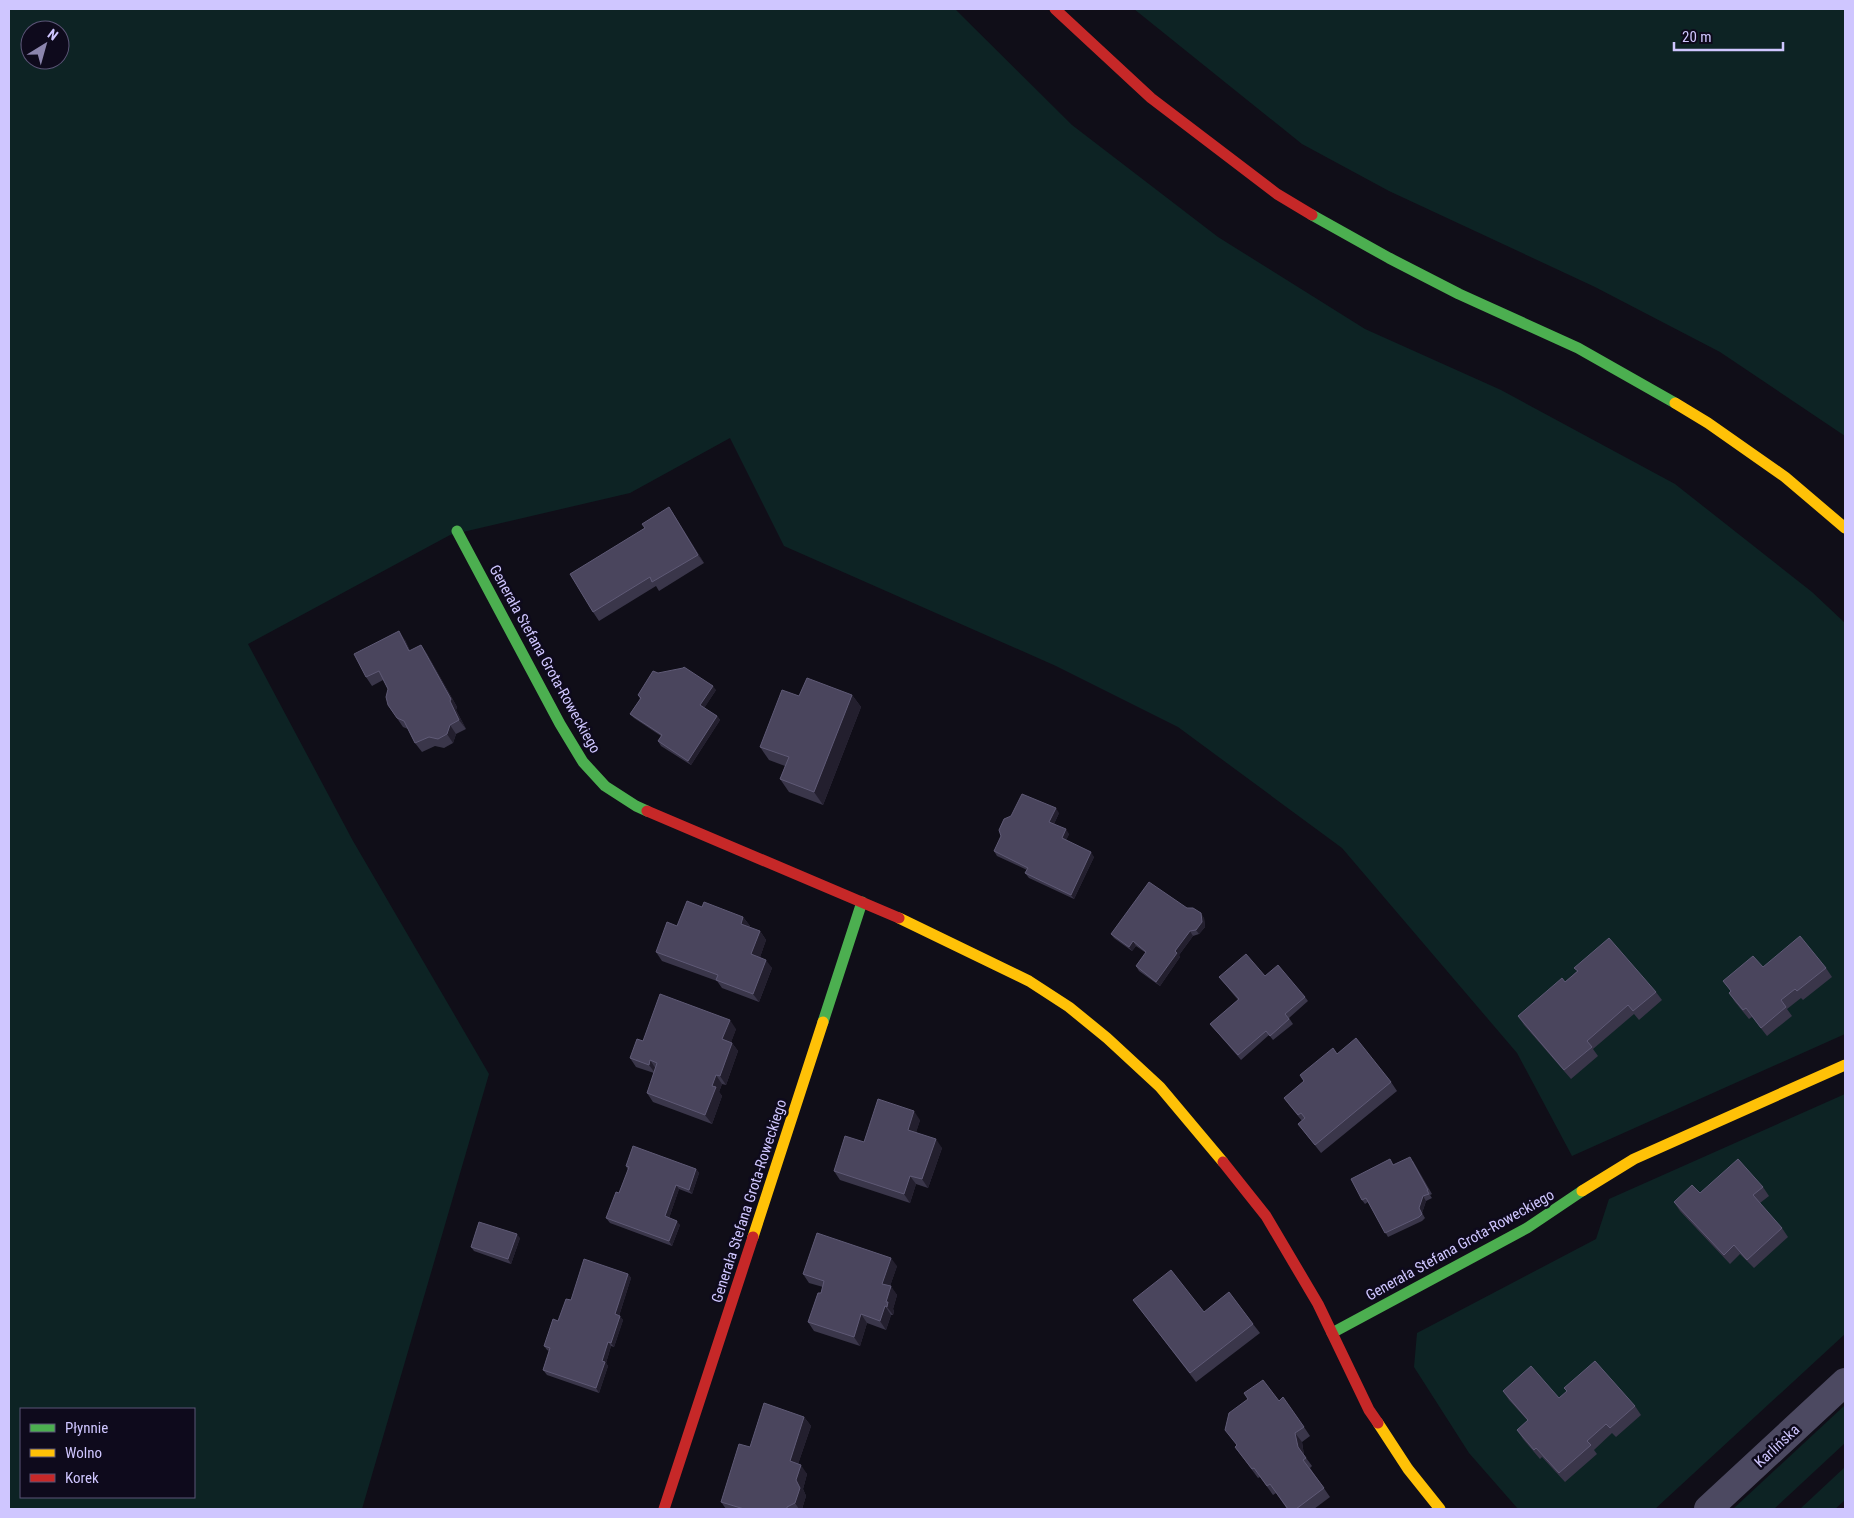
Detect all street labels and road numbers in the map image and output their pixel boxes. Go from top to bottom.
street label: Generała Stefana Grota-Roweckiego [486,562,604,756]
street label: Generała Stefana Grota-Roweckiego [708,1097,790,1305]
street label: Generała Stefana Grota-Roweckiego [1363,1186,1557,1304]
street label: Karlińska [1751,1421,1803,1471]

